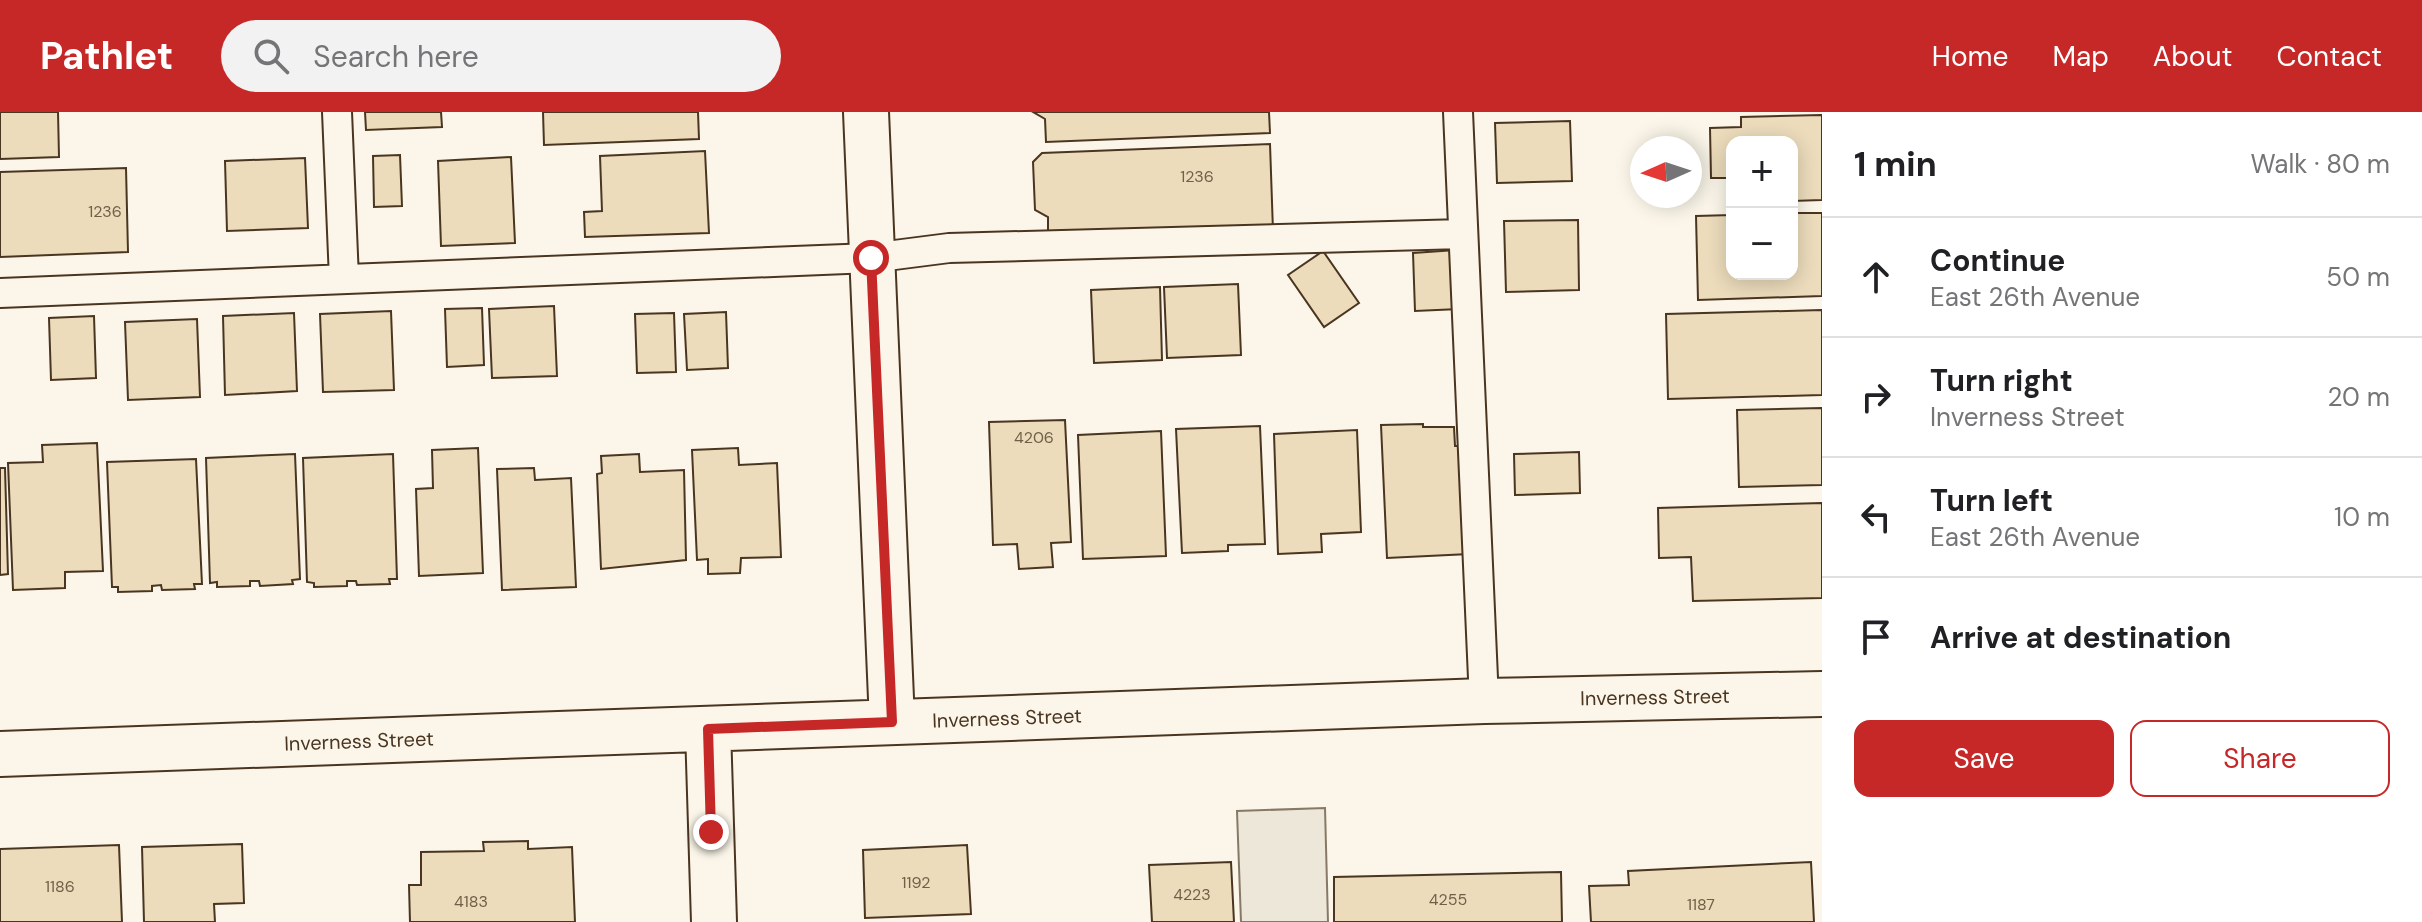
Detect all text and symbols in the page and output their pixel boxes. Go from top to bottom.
search box [221,20,781,92]
text: Pathlet [40,31,173,81]
icon: search [249,34,293,78]
text: Search here [313,37,479,76]
text: Home [1932,38,2008,75]
text: Map [2052,38,2109,75]
text: About [2153,38,2232,75]
text: Contact [2276,38,2382,75]
north arrow [1630,136,1702,208]
map controls [1726,136,1798,280]
button: + [1726,136,1798,208]
text: 1 min [1854,142,1937,187]
text: Walk · 80 m [2250,147,2390,181]
house number: 1236 [1180,166,1214,187]
house number: 1236 [88,201,122,222]
button: − [1726,208,1798,280]
route start [853,240,889,276]
text: Continue [1930,241,2065,280]
icon: ahead [1854,255,1898,299]
text: 50 m [2326,260,2390,294]
text: East 26th Avenue [1930,280,2140,314]
text: Turn right [1930,361,2073,400]
icon: right [1854,375,1898,419]
text: 20 m [2327,380,2390,414]
text: Inverness Street [1930,400,2125,434]
house number: 4206 [1014,427,1054,448]
text: Turn left [1930,481,2053,520]
icon: left [1854,495,1898,539]
text: 10 m [2334,500,2390,534]
text: East 26th Avenue [1930,520,2140,554]
icon: arrive [1854,615,1898,659]
text: Arrive at destination [1930,618,2231,657]
street label: Inverness Street [1580,683,1730,711]
street label: Inverness Street [932,702,1082,734]
button: Save [1854,720,2114,797]
button: Share [2130,720,2390,797]
street label: Inverness Street [284,725,434,757]
route end [693,814,729,850]
house number: 1192 [902,872,930,893]
house number: 1186 [45,876,75,897]
house number: 4223 [1173,884,1211,905]
house number: 4255 [1429,889,1467,910]
house number: 4183 [454,891,488,912]
house number: 1187 [1687,894,1715,915]

